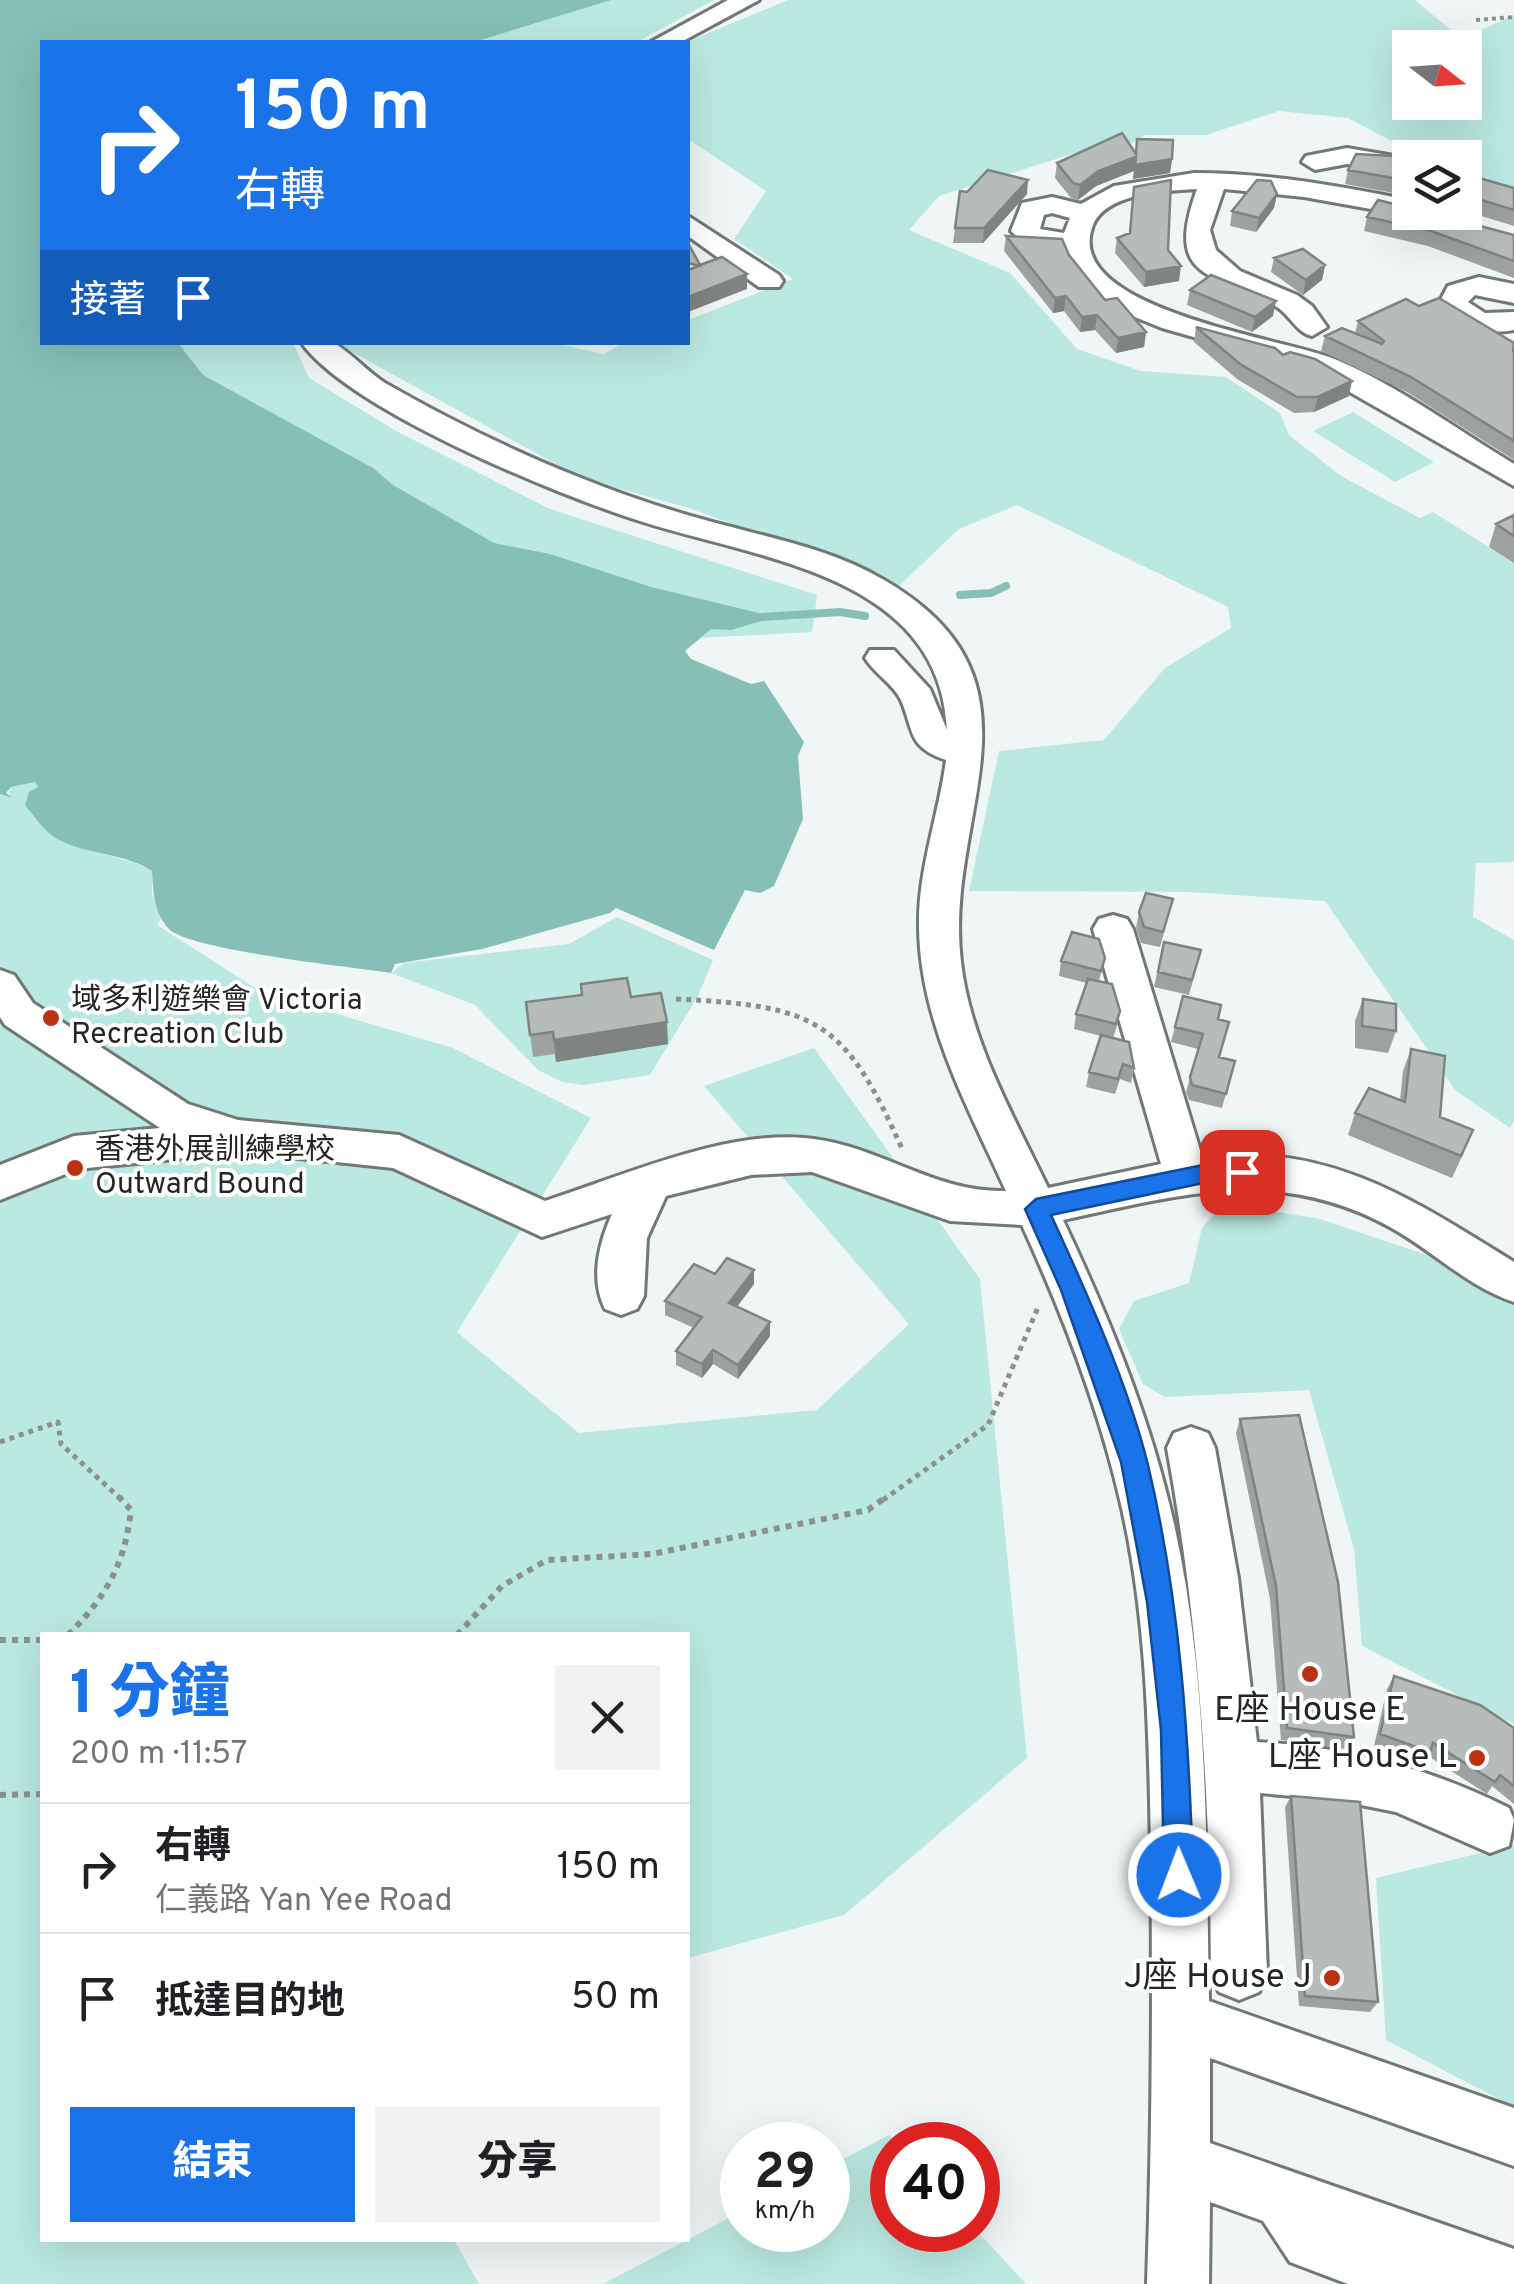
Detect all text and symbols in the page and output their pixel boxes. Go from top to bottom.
north arrow [1392,30,1482,120]
map controls [1392,30,1482,230]
text: 150 m [235,66,430,155]
icon: right [70,80,200,210]
button: layers [1392,140,1482,230]
text: 右轉 [235,165,325,222]
icon: arrive [166,270,221,325]
text: 接著 [70,278,146,327]
place label: 域多利遊樂會 Victoria Recreation Club [71,983,362,1054]
marker: 域多利遊樂會 Victoria Recreation Club [40,1007,62,1029]
pin [1200,1130,1285,1215]
place label: 香港外展訓練學校 Outward Bound [95,1133,335,1204]
icon: arrive [1215,1145,1270,1200]
marker: 香港外展訓練學校 Outward Bound [64,1157,86,1179]
text: 1 分鐘 [70,1659,230,1735]
marker: E座 House E [1299,1663,1321,1685]
button: close [555,1665,660,1770]
place label: E座 House E [1214,1689,1406,1733]
text: 200 m · 11:57 [70,1735,247,1775]
place label: L座 House L [1268,1736,1457,1780]
marker: L座 House L [1466,1747,1488,1769]
position arrow [1127,1823,1231,1927]
text: 右轉 [155,1824,231,1873]
icon: right [70,1841,125,1896]
text: 150 m [557,1844,660,1893]
text: 仁義路 Yan Yee Road [155,1882,452,1922]
place label: J座 House J [1124,1956,1312,2000]
marker: J座 House J [1321,1967,1343,1989]
icon: arrive [70,1971,125,2026]
text: 50 m [571,1974,660,2023]
text: 抵達目的地 [155,1979,345,2028]
button: 結束 [70,2107,355,2222]
button: 分享 [375,2107,660,2222]
speed limit sign: 40 [870,2122,1000,2252]
text: 29 [754,2143,816,2206]
text: km/h [755,2196,815,2228]

